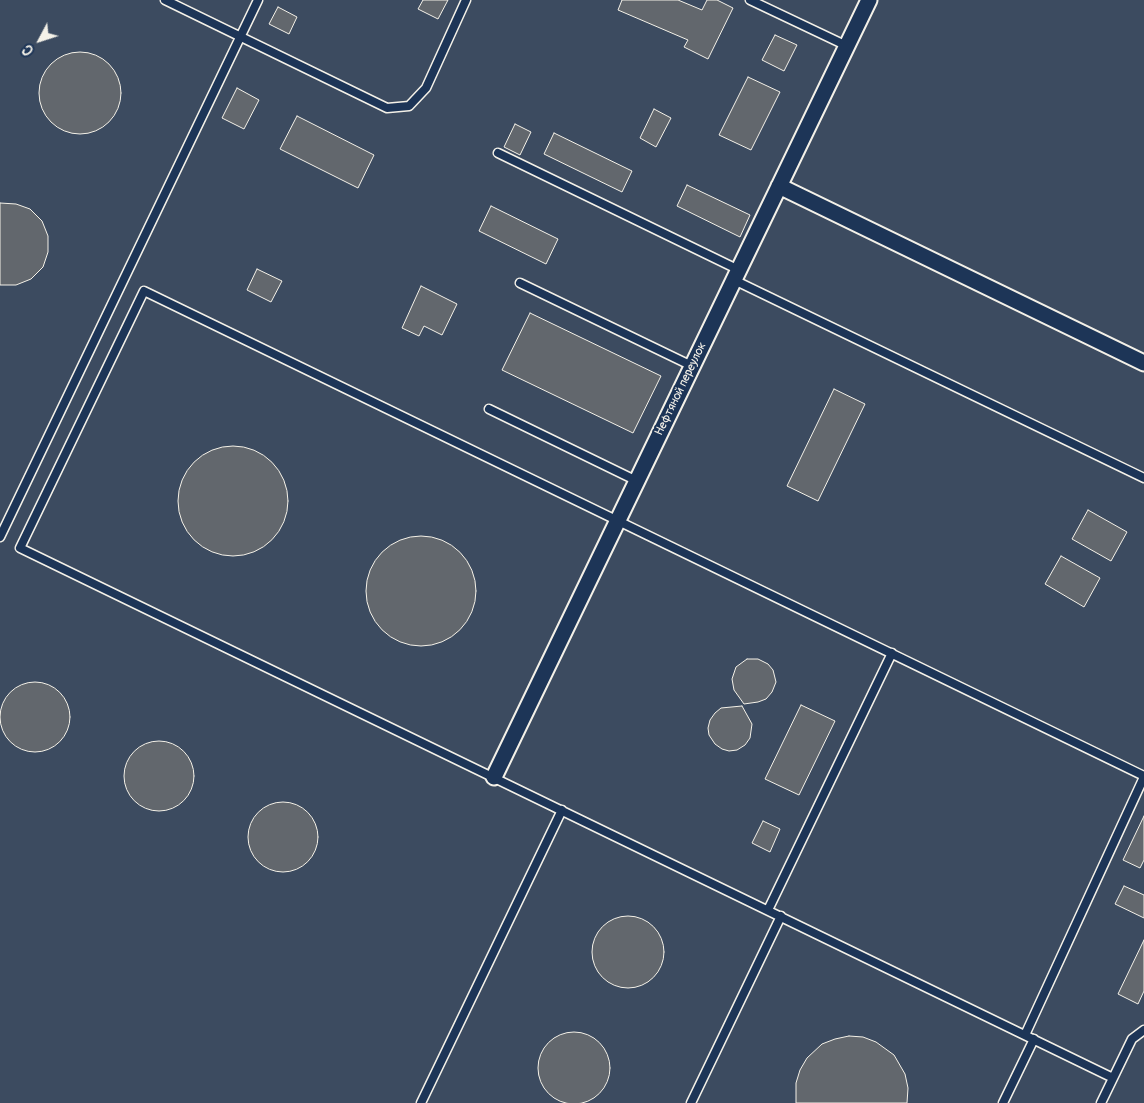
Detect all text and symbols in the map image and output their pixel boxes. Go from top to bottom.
north arrow [15,15,65,65]
text: С [19,41,37,59]
street label: Нефтяной переулок [652,340,710,438]

